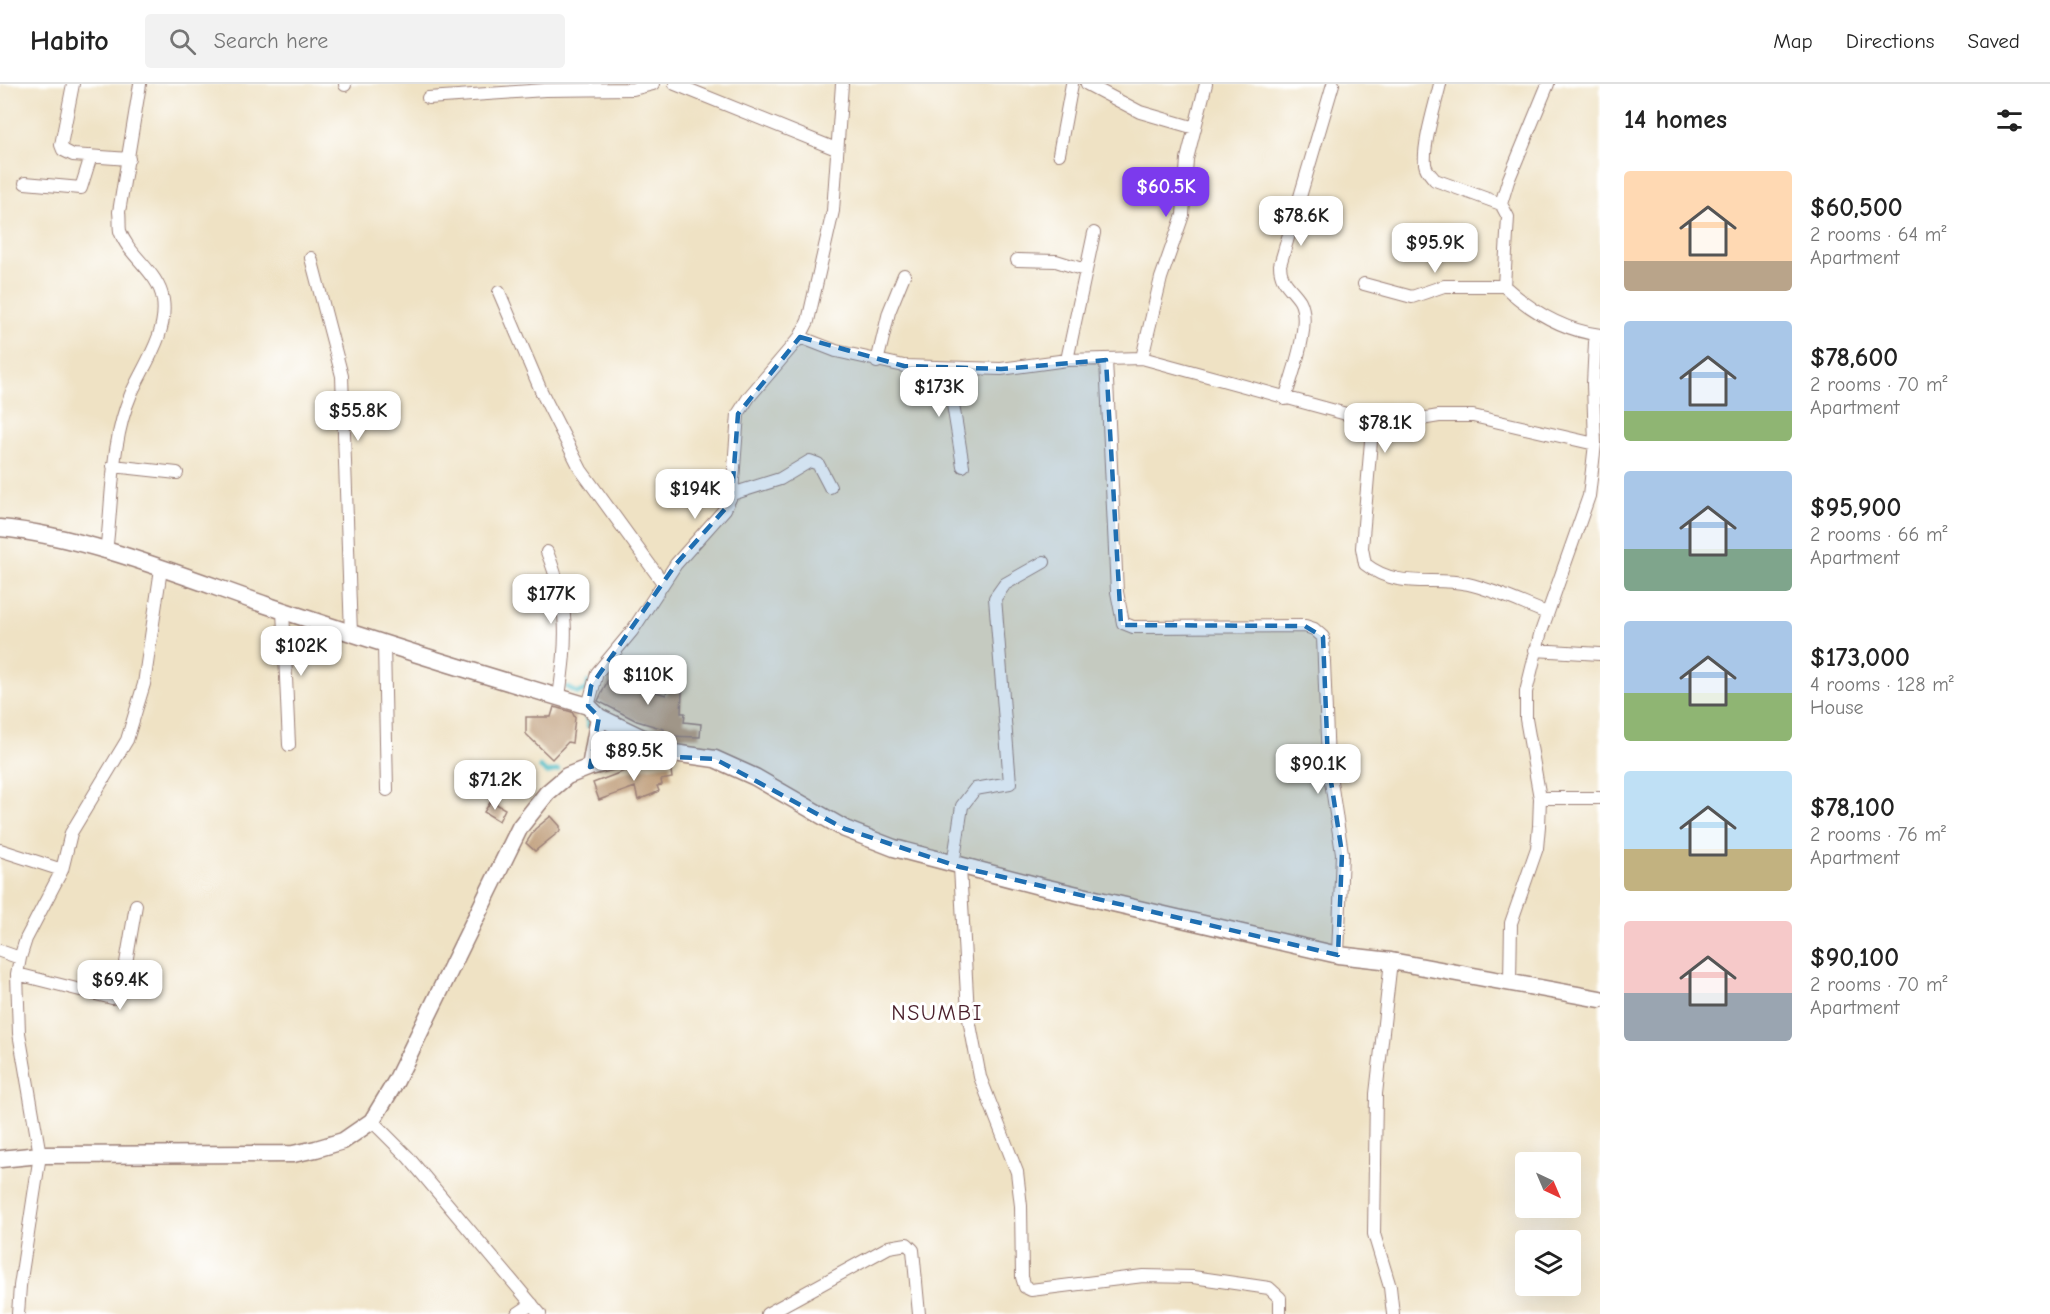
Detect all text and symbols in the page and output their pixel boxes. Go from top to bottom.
search box [145,14,565,68]
text: Habito [30,25,109,57]
icon: search [166,25,199,58]
text: Search here [214,28,328,54]
text: Map [1773,29,1813,53]
text: Directions [1846,29,1935,53]
text: Saved [1968,29,2020,53]
icon: filters [1993,104,2026,137]
text: 14 homes [1624,105,1727,135]
pin: $60.5K [1117,167,1215,218]
text: $60.5K [1136,175,1196,198]
text: $60,500 [1810,193,1903,223]
icon: home [1672,195,1744,267]
pin: $78.6K [1252,196,1350,247]
text: $78.6K [1273,204,1329,227]
pin: $95.9K [1386,223,1484,274]
text: 2 rooms · 64 m² [1810,223,1946,246]
text: $95.9K [1406,231,1464,254]
text: Apartment [1810,246,1900,269]
text: $78,600 [1810,343,1898,373]
icon: home [1672,345,1744,417]
pin: $173K [897,367,981,418]
text: 2 rooms · 70 m² [1810,373,1947,396]
text: $173K [914,375,964,398]
pin: $55.8K [309,391,407,442]
text: Apartment [1810,396,1900,419]
text: $55.8K [329,399,387,422]
pin: $78.1K [1336,403,1434,454]
text: $78.1K [1358,411,1412,434]
pin: $194K [653,469,737,520]
text: $194K [670,477,721,500]
text: $95,900 [1810,493,1901,523]
icon: home [1672,495,1744,567]
text: 2 rooms · 66 m² [1810,523,1948,546]
text: Apartment [1810,546,1900,569]
pin: $177K [509,574,593,625]
text: $177K [526,582,576,605]
pin: $102K [259,626,343,677]
text: $102K [275,634,327,657]
text: $173,000 [1810,643,1910,673]
icon: home [1672,645,1744,717]
pin: $110K [606,655,690,706]
text: $110K [623,663,673,686]
text: 4 rooms · 128 m² [1810,673,1954,696]
text: House [1810,696,1864,719]
pin: $89.5K [585,731,683,782]
text: $89.5K [605,739,663,762]
pin: $90.1K [1269,744,1367,795]
text: $90.1K [1290,752,1346,775]
pin: $71.2K [446,760,544,811]
text: $71.2K [468,768,522,791]
text: $78,100 [1810,793,1895,823]
icon: home [1672,795,1744,867]
text: 2 rooms · 76 m² [1810,823,1946,846]
text: Apartment [1810,846,1900,869]
text: $90,100 [1810,943,1899,973]
icon: home [1672,945,1744,1017]
pin: $69.4K [71,960,169,1011]
text: $69.4K [91,968,149,991]
text: 2 rooms · 70 m² [1810,973,1947,996]
text: Apartment [1810,996,1900,1019]
district label: NSUMBI [891,1000,983,1026]
north arrow [1515,1152,1581,1218]
map controls [1515,1152,1581,1296]
button: layers [1515,1230,1581,1296]

